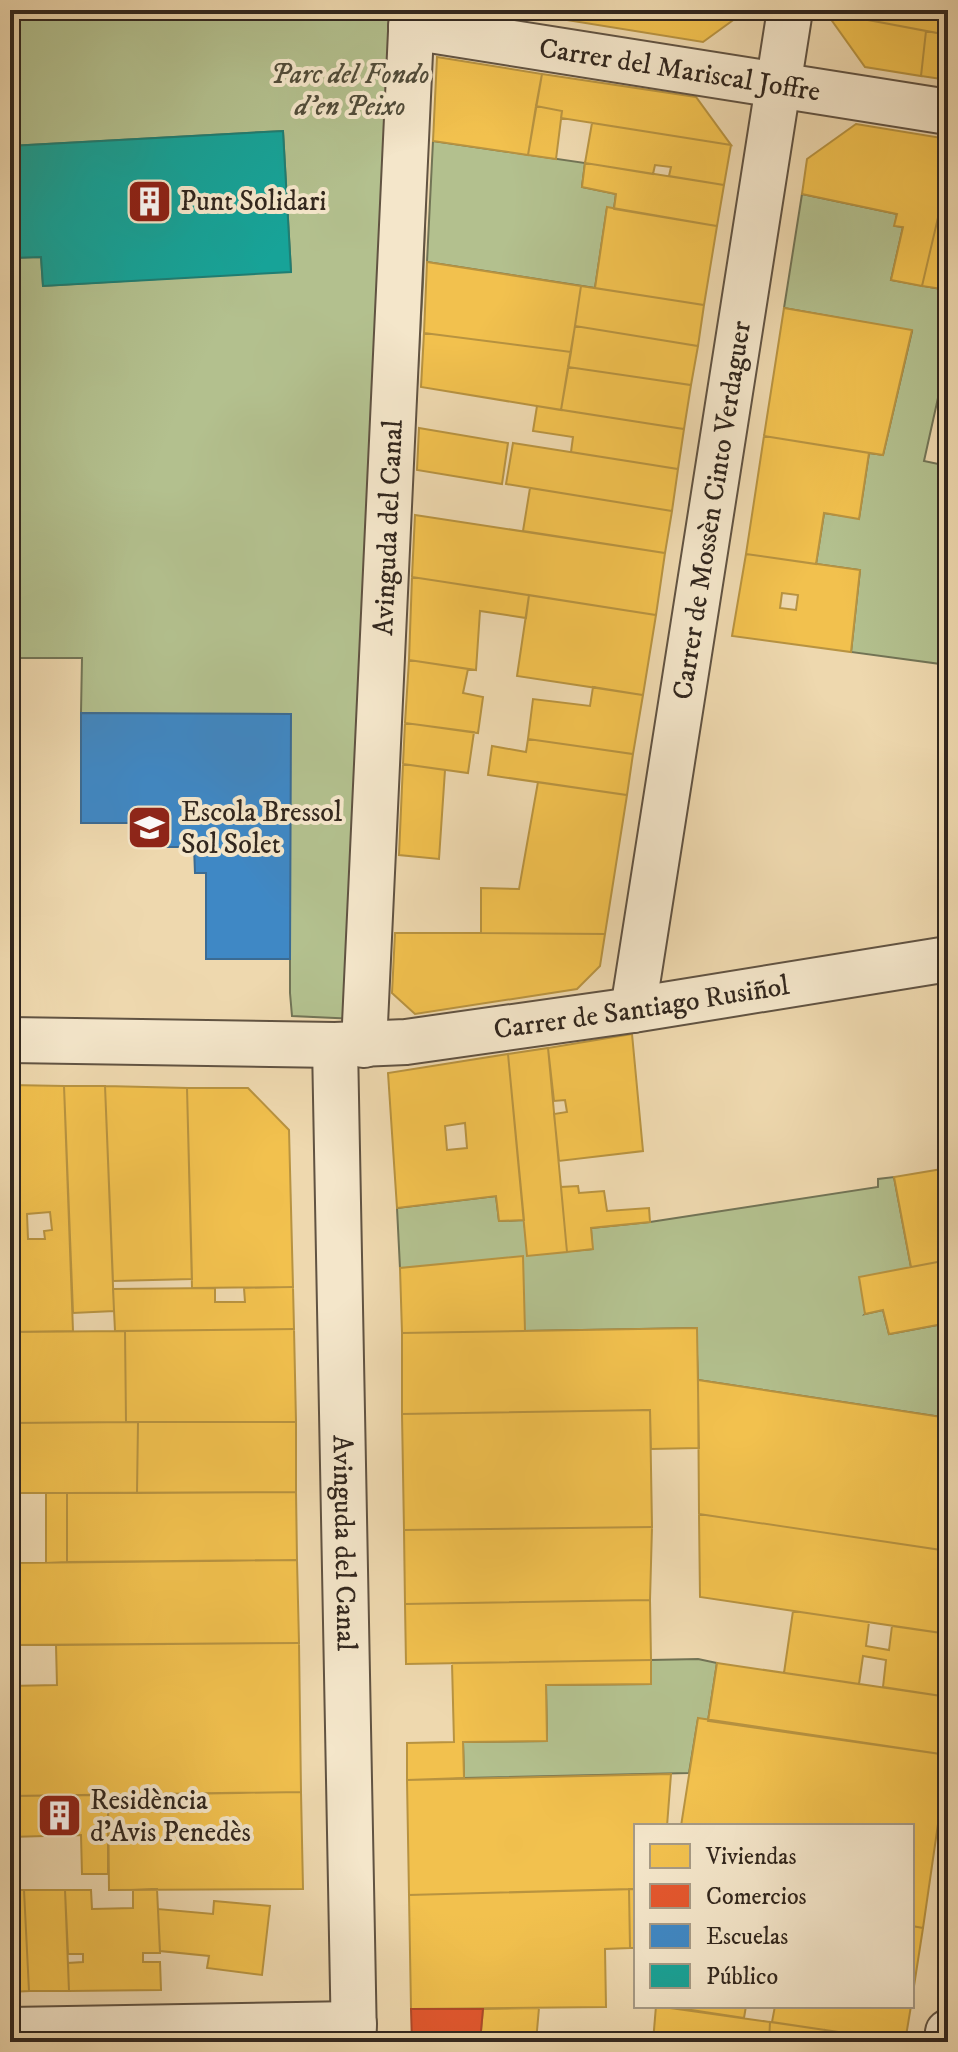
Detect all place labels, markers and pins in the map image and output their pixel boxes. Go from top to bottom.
building icon: Punt Solidari [125,177,173,225]
place label: Punt Solidari [180,184,327,219]
place label: Escola Bressol Sol Solet [181,795,343,862]
school or university icon: Escola Bressol Sol Solet [126,804,174,852]
place label: Residència d'Avis Penedès [90,1783,251,1850]
building icon: Residència d'Avis Penedès [35,1792,83,1840]

